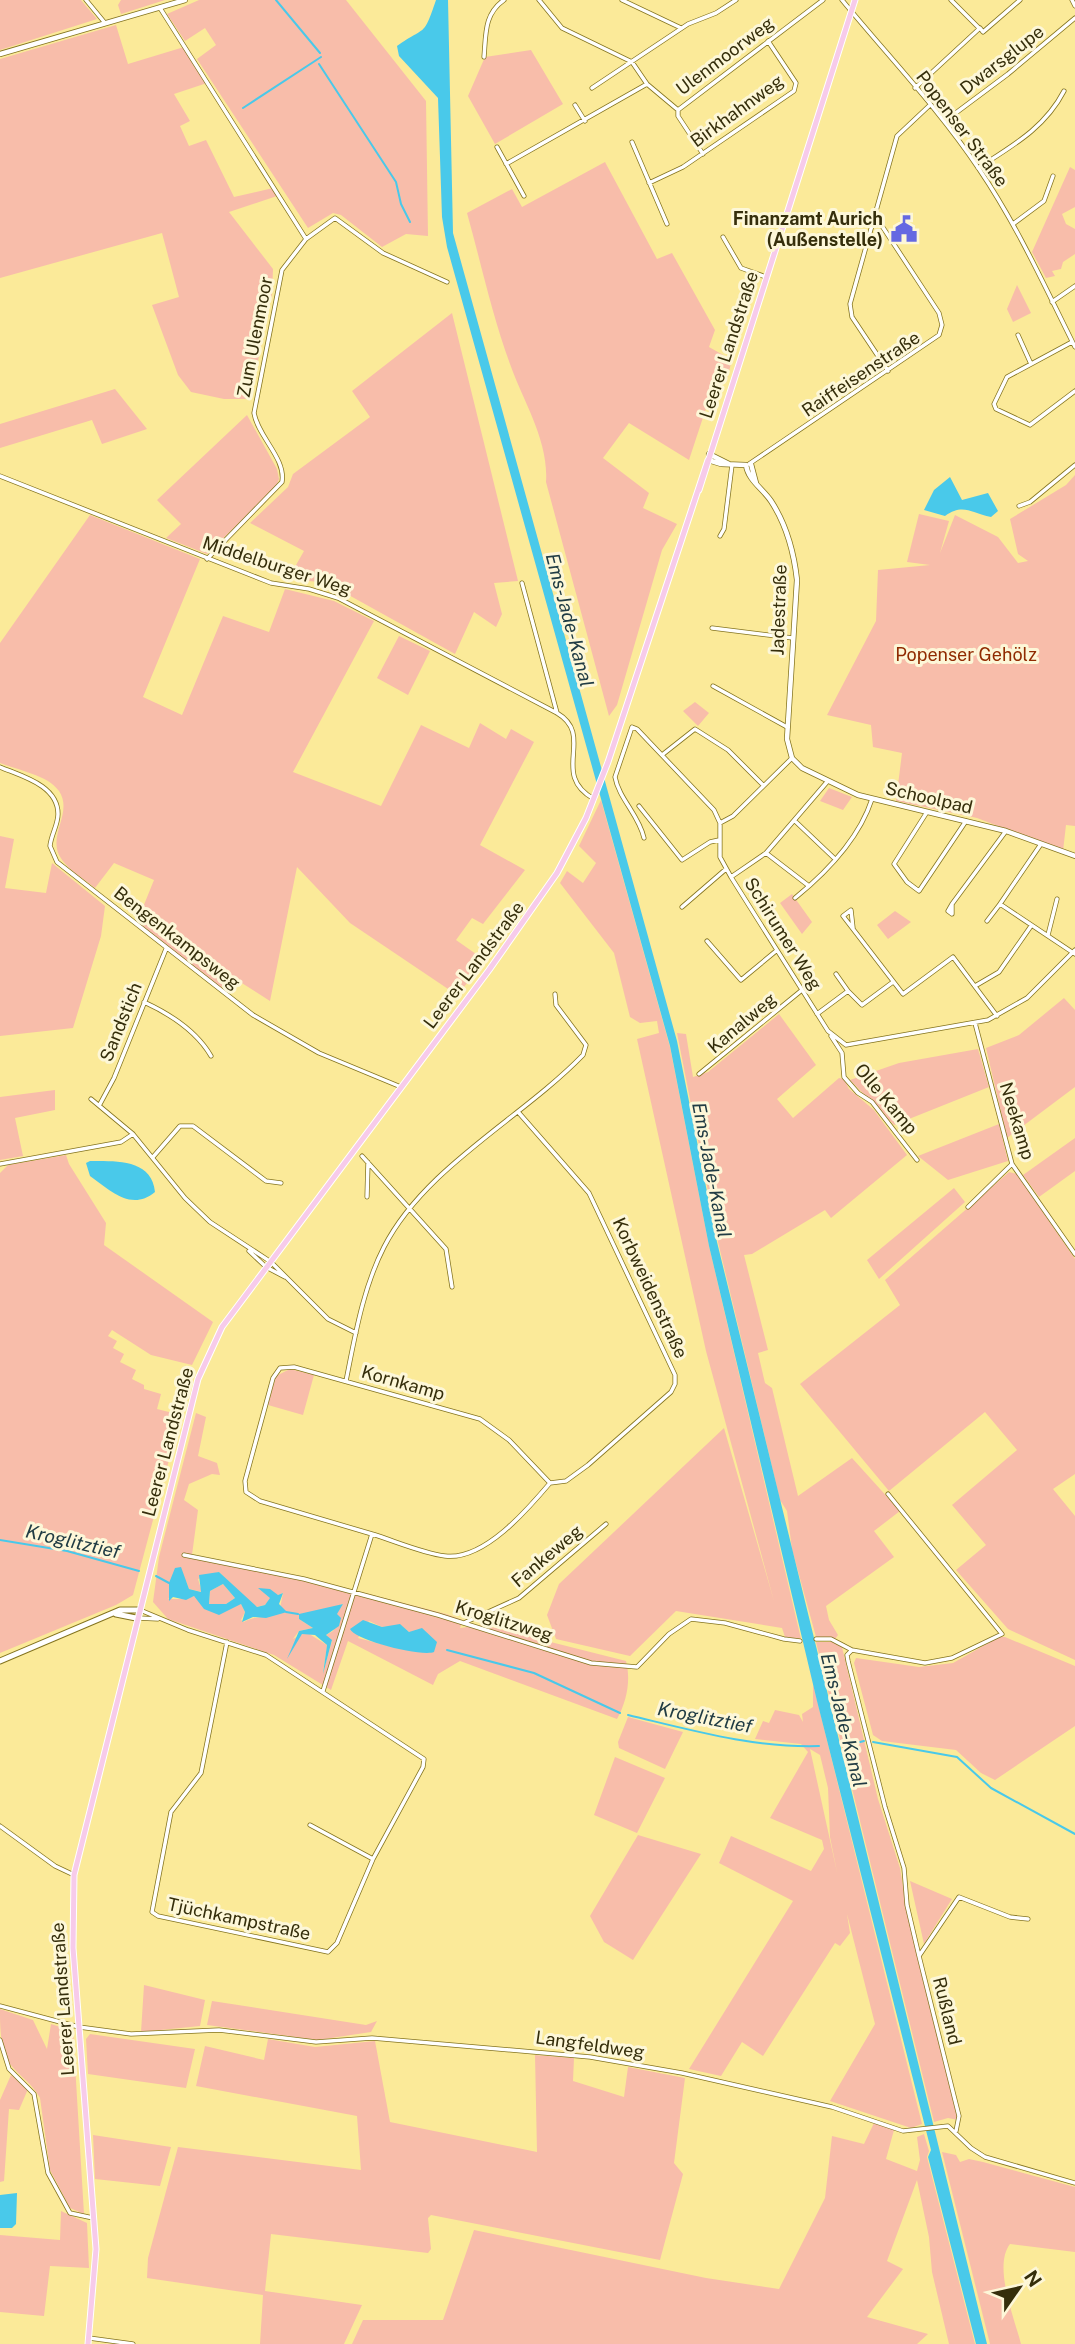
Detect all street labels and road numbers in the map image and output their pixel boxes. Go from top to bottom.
street label: Ulenmoorweg [672,12,778,99]
street label: Dwarsglupe [956,20,1048,99]
street label: Popenser Straße [912,67,1013,191]
street label: Birkhahnweg [686,70,787,151]
street label: Leerer Landstraße [695,269,762,421]
street label: Zum Ulenmoor [232,274,277,399]
street label: Raiffeisenstraße [798,326,924,421]
street label: Middelburger Weg [200,532,354,599]
street label: Jadestraße [766,564,791,656]
street label: Schoolpad [883,777,975,818]
street label: Schirumer Weg [740,874,826,994]
street label: Bengenkampsweg [110,882,245,993]
street label: Leerer Landstraße [419,897,528,1032]
street label: Sandstich [95,979,146,1064]
street label: Kanalweg [703,988,780,1057]
street label: Olle Kamp [851,1059,922,1138]
street label: Neekamp [996,1080,1039,1162]
street label: Korbweidenstraße [609,1214,692,1361]
street label: Kornkamp [359,1361,447,1404]
street label: Leerer Landstraße [138,1365,198,1519]
street label: Fankeweg [507,1520,586,1591]
street label: Kroglitzweg [453,1596,556,1645]
street label: Tjüchkampstraße [166,1893,313,1944]
street label: Leerer Landstraße [47,1922,78,2076]
street label: Rußland [929,1975,966,2047]
street label: Langfeldweg [534,2026,646,2063]

